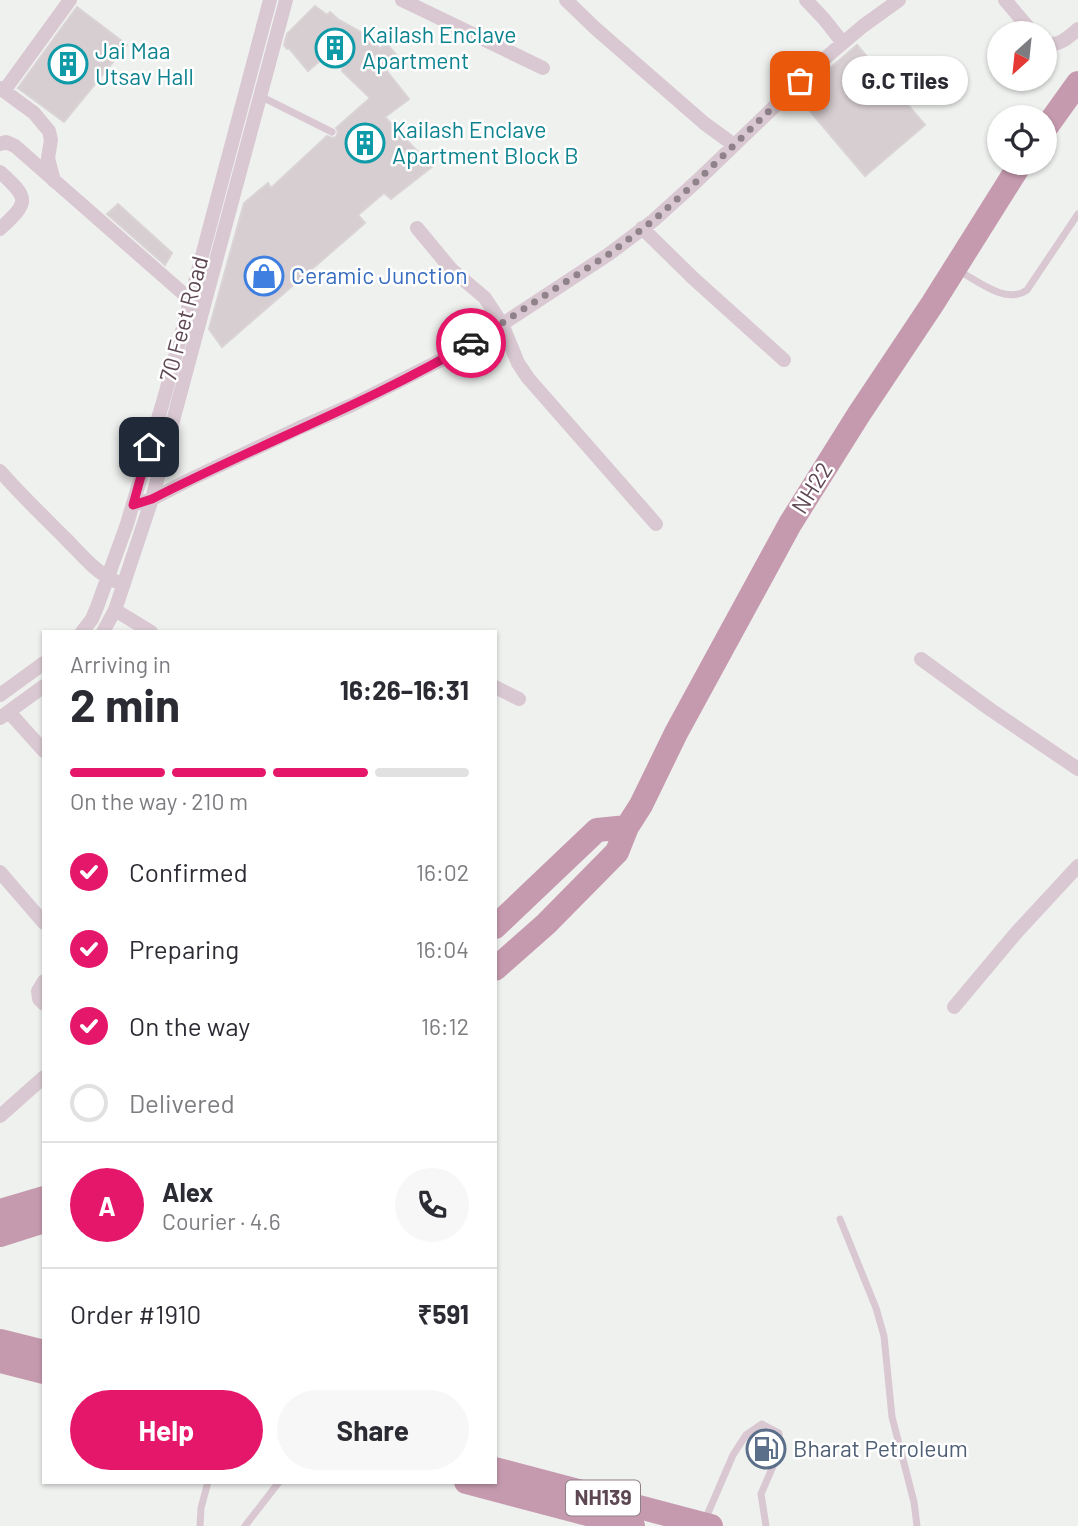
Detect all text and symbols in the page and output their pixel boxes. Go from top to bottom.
place label: Kailash Enclave Apartment [362,20,517,74]
north arrow [987,21,1057,91]
map controls [987,21,1057,175]
building icon: Kailash Enclave Apartment [314,27,356,69]
place label: Jai Maa Utsav Hall [95,36,194,90]
building icon: Jai Maa Utsav Hall [47,43,89,85]
pin [770,51,830,111]
callout: G.C Tiles [842,56,968,106]
icon: bag [781,62,819,100]
text: G.C Tiles [861,66,949,94]
button: locate [987,105,1057,175]
place label: Kailash Enclave Apartment Block B [392,115,579,169]
building icon: Kailash Enclave Apartment Block B [344,122,386,164]
street label: 70 Feet Road [153,253,213,385]
shop icon: Ceramic Junction [243,255,285,297]
place label: Ceramic Junction [291,261,468,289]
courier [436,308,506,378]
icon: car [452,324,490,362]
pin [119,417,179,477]
icon: home [130,428,168,466]
street label: NH22 [785,457,838,518]
text: Arriving in [70,650,171,678]
text: 16:26–16:31 [340,674,469,705]
text: 2 min [70,676,180,731]
text: On the way · 210 m [70,787,248,815]
icon: check [70,853,108,891]
text: Confirmed [129,856,248,887]
text: 16:02 [416,858,469,886]
icon: check [70,930,108,968]
text: Preparing [129,933,239,964]
text: 16:04 [416,935,469,963]
icon: check [70,1007,108,1045]
text: On the way [129,1010,250,1041]
text: 16:12 [421,1012,469,1040]
text: Delivered [129,1087,235,1118]
button: phone [395,1168,469,1242]
text: Alex [162,1176,213,1207]
text: A [98,1190,116,1221]
text: Courier · 4.6 [162,1207,281,1235]
text: Order #1910 [70,1298,201,1329]
text: ₹591 [418,1298,469,1329]
button: Help [70,1390,263,1470]
button: Share [277,1390,469,1470]
fuel station icon: Bharat Petroleum [745,1428,787,1470]
place label: Bharat Petroleum [793,1434,968,1462]
road number: NH139 [566,1480,640,1516]

